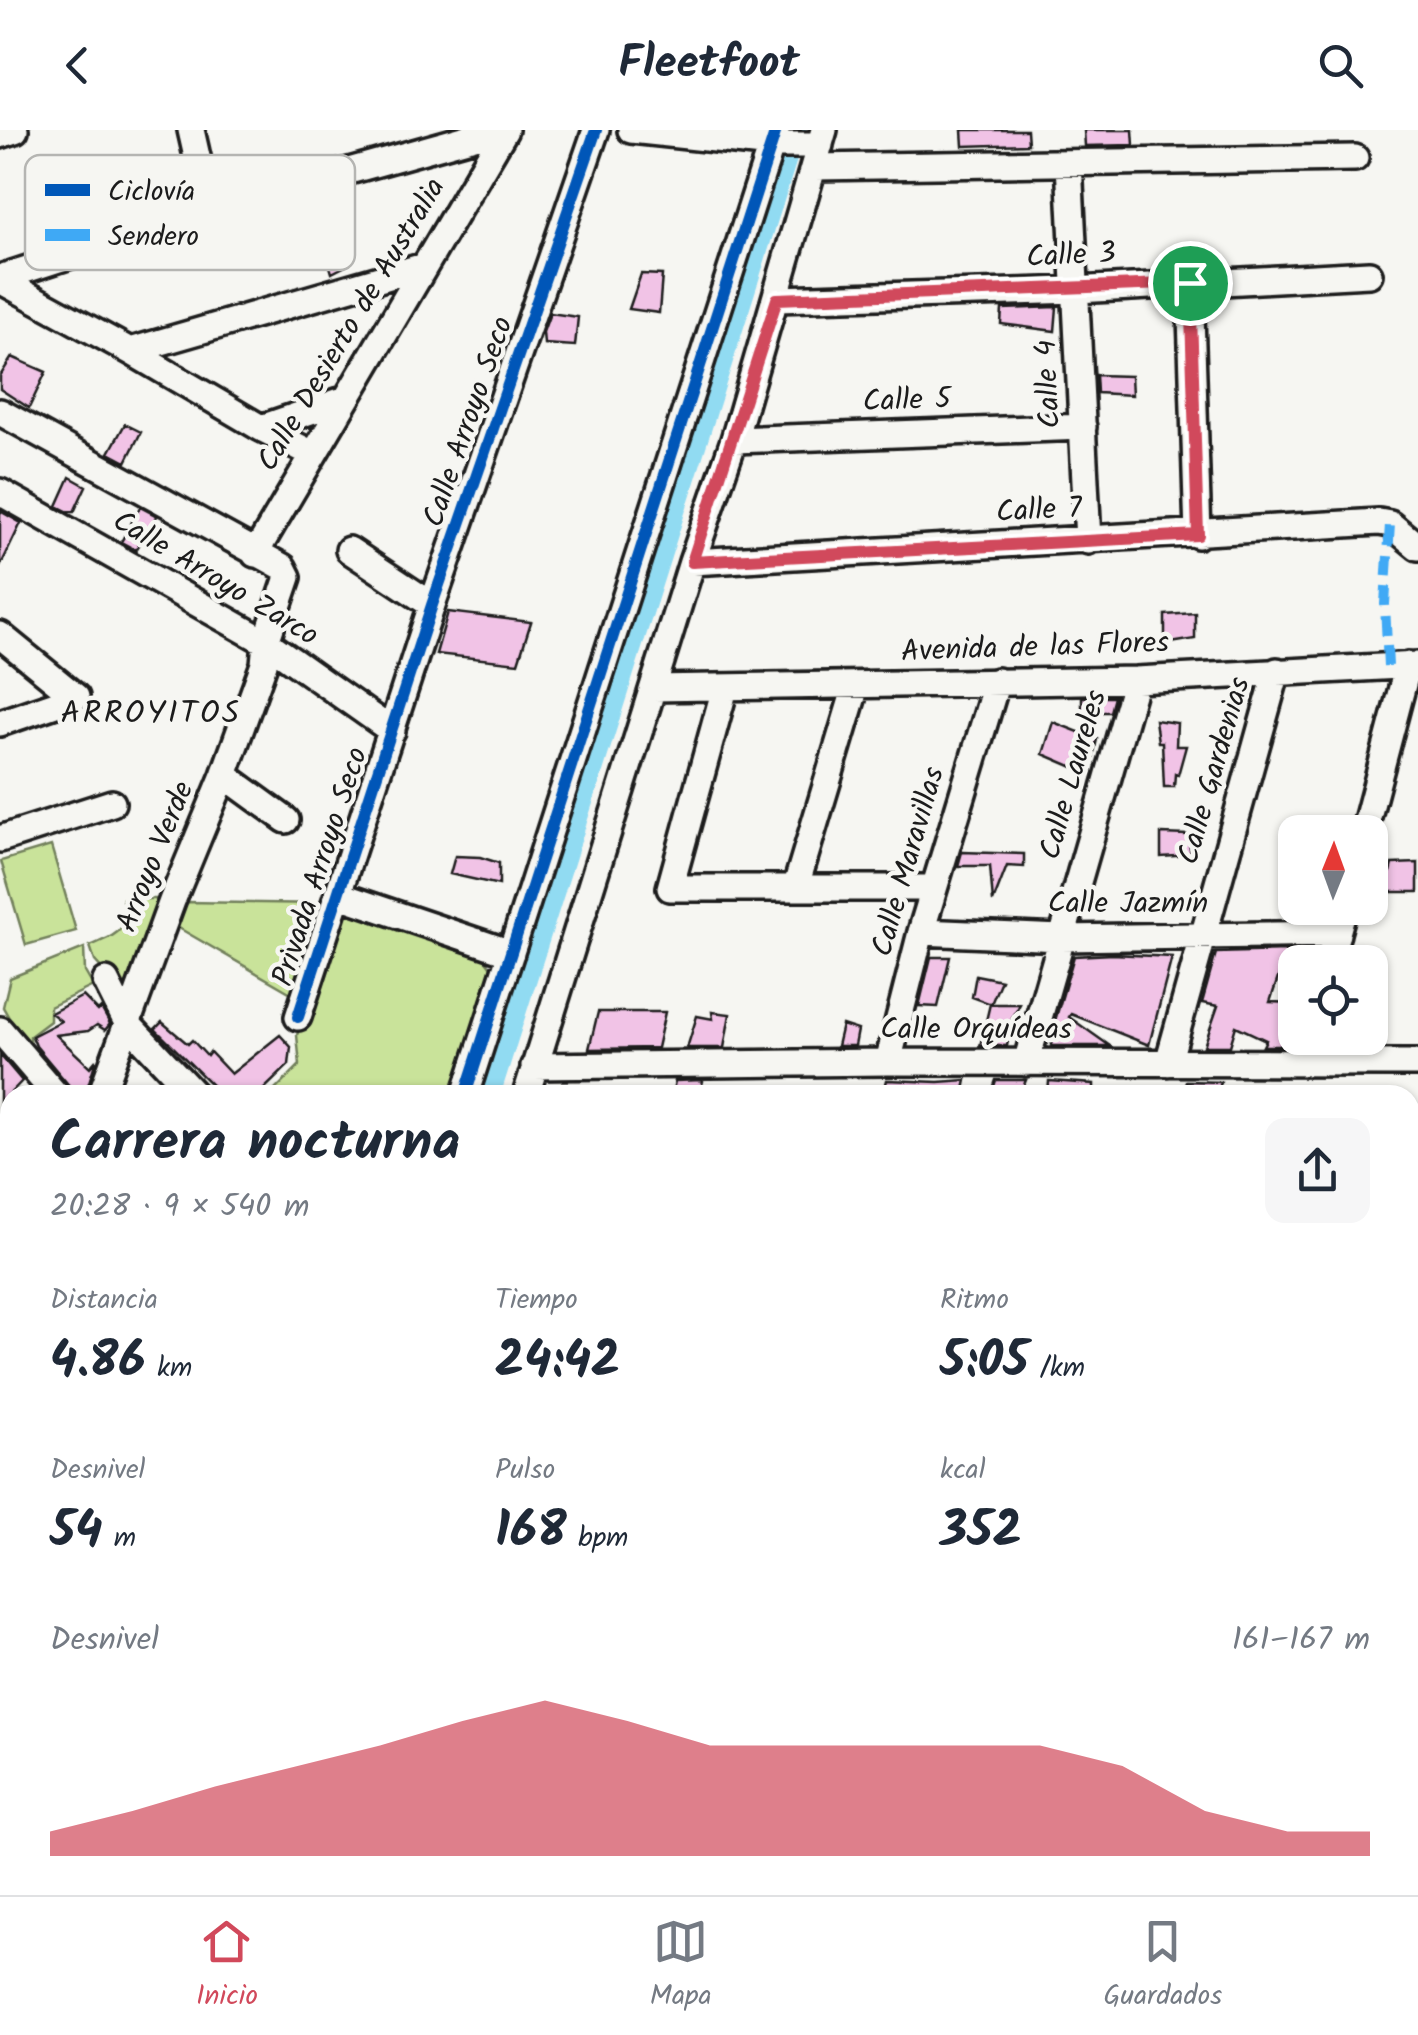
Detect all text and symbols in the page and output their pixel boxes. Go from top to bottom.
text: Fleetfoot [618,29,800,101]
icon: back [50,38,105,93]
icon: search [1313,38,1368,93]
legend [25,155,355,270]
street label: Calle Desierto de Australia [245,169,459,481]
text: Ciclovía [108,170,195,215]
text: Sendero [108,215,199,260]
street label: Calle 3 [1025,230,1117,282]
pin [1148,241,1233,326]
icon: arrive [1163,256,1218,311]
street label: Calle Arroyo Seco [410,310,528,534]
street label: Calle 4 [1023,338,1075,430]
street label: Calle 5 [862,375,954,427]
street label: Calle 7 [995,485,1084,537]
street label: Calle Arroyo Zarco [103,498,327,660]
street label: Avenida de las Flores [900,619,1170,677]
street label: Calle Gardenias [1165,671,1265,870]
street label: Calle Laureles [1027,684,1121,865]
district label: ARROYITOS [61,689,242,740]
street label: Privada Arroyo Seco [260,741,382,993]
street label: Calle Maravillas [859,761,959,963]
street label: Arroyo Verde [104,774,208,940]
north arrow [1278,815,1388,925]
map controls [1278,815,1388,1055]
street label: Calle Jazmín [1048,880,1208,928]
button: locate [1278,945,1388,1055]
street label: Calle Orquídeas [880,1006,1072,1054]
text: Carrera nocturna [50,1101,460,1188]
button: share [1265,1118,1370,1223]
text: 20:28 · 9 × 540 m [50,1182,310,1233]
text: Distancia [50,1278,158,1323]
text: Tiempo [495,1278,578,1323]
text: Ritmo [940,1278,1009,1323]
text: 4.86 [50,1323,146,1403]
text: 24:42 [495,1323,620,1403]
text: 5:05 [940,1323,1029,1403]
text: km [146,1346,192,1391]
text: /km [1029,1346,1085,1391]
text: Desnivel [50,1448,145,1493]
text: Pulso [495,1448,555,1493]
text: kcal [940,1448,986,1493]
text: 54 [50,1493,103,1573]
text: 168 [495,1493,567,1573]
text: 352 [940,1493,1022,1573]
text: m [103,1516,136,1561]
text: bpm [567,1516,628,1561]
text: Desnivel [50,1615,159,1666]
text: 161–167 m [1232,1615,1370,1666]
tab: Inicio [196,1914,258,2019]
tab: Mapa [650,1914,712,2019]
tab: Guardados [1103,1914,1222,2019]

